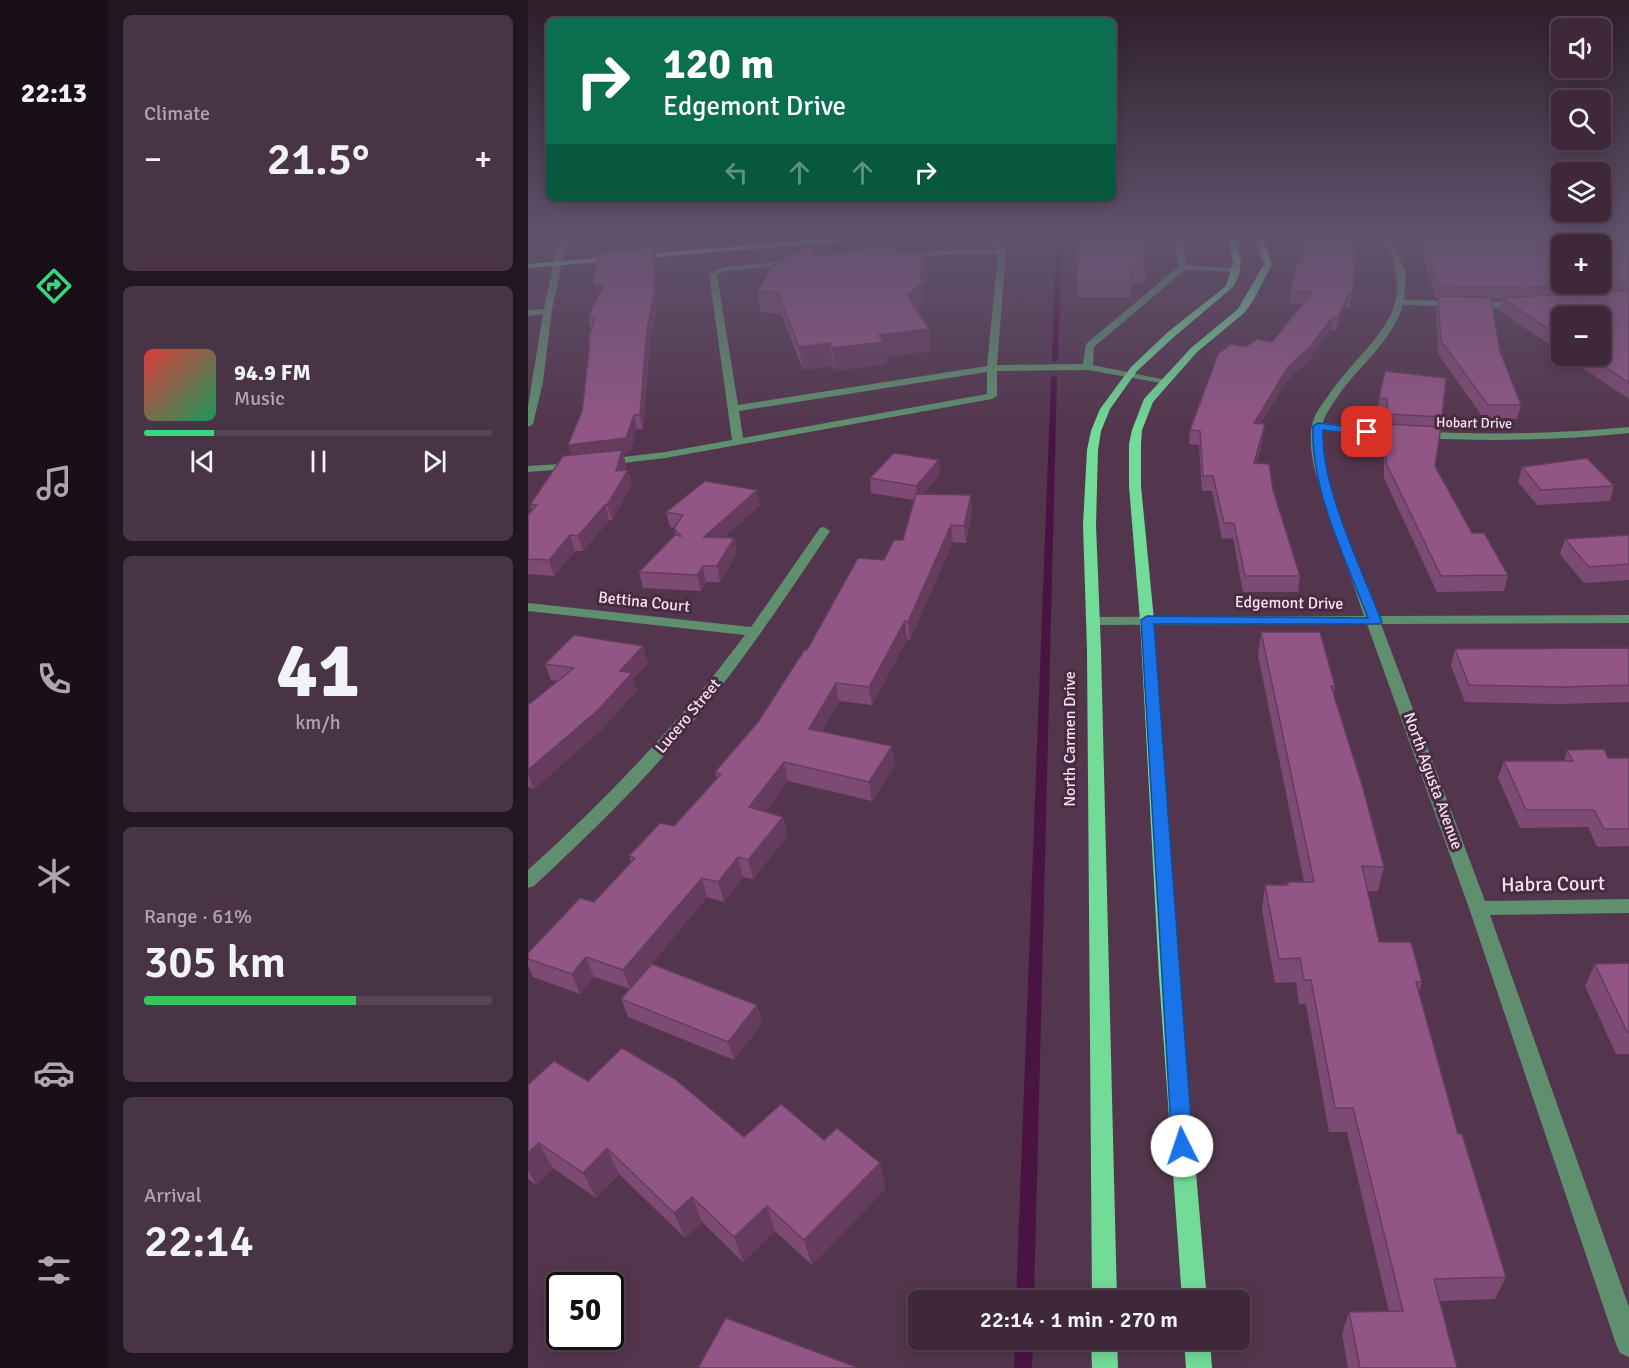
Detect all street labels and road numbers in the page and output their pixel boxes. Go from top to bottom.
street label: Hobart Drive [1436,414,1512,432]
street label: Bettina Court [597,587,691,617]
street label: Edgemont Drive [1235,592,1343,614]
street label: North Carmen Drive [1060,671,1080,807]
street label: Lucero Street [651,674,725,757]
street label: North Agusta Avenue [1399,710,1467,852]
street label: Habra Court [1501,871,1605,897]

